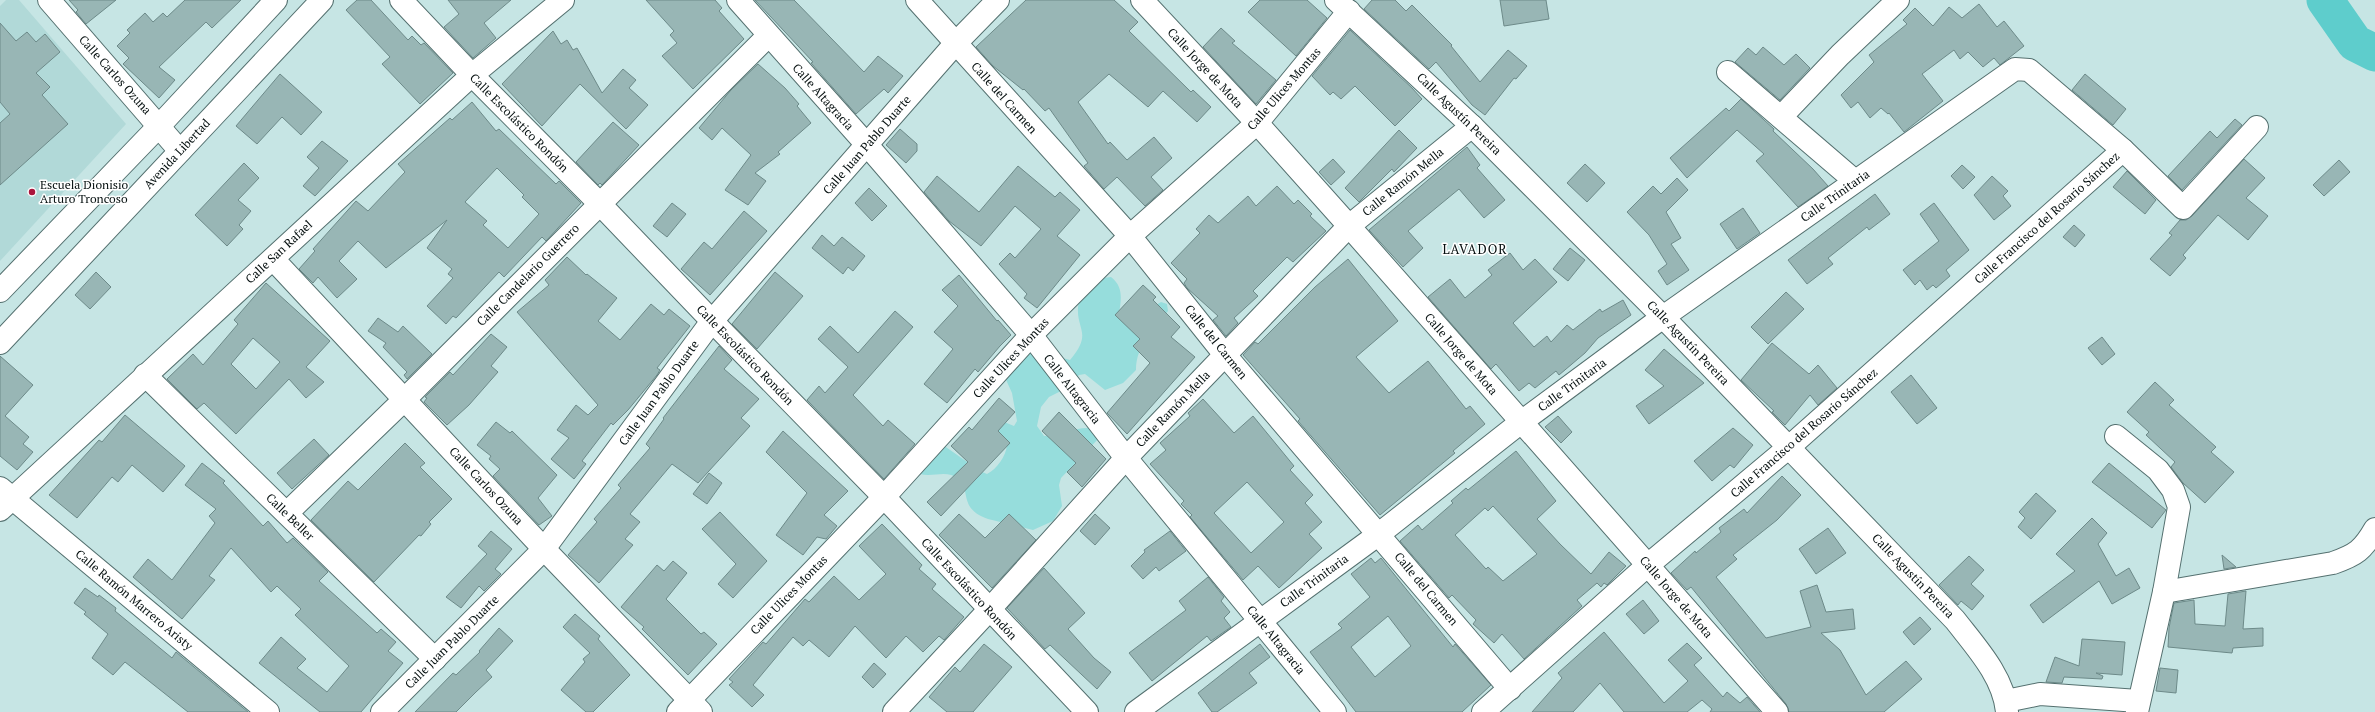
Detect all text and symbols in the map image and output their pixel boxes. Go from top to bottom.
street label: Calle Jorge de Mota [1165,25,1246,111]
street label: Calle Carlos Ozuna [76,32,155,117]
street label: Calle Ulices Montas [1244,44,1324,133]
street label: Calle del Carmen [968,59,1040,137]
street label: Calle Altagracia [790,60,857,133]
street label: Calle Agustín Pereira [1414,69,1505,158]
street label: Calle Escolástico Rondón [467,70,572,175]
street label: Calle Juan Pablo Duarte [819,92,914,197]
street label: Avenida Libertad [140,115,213,192]
street label: Calle Ramón Mella [1359,144,1446,219]
street label: Calle Francisco del Rosario Sánchez [1971,148,2122,287]
street label: Calle Trinitaria [1797,166,1872,225]
place label: Escuela Dionisio Arturo Troncoso [40,177,129,206]
marker: Escuela Dionisio Arturo Troncoso [27,187,37,197]
street label: Calle San Rafael [242,217,316,286]
street label: Calle Candelario Guerrero [473,220,582,329]
district label: LAVADOR [1442,240,1508,258]
street label: Calle Agustín Pereira [1644,297,1733,388]
street label: Calle Escolástico Rondón [694,301,797,408]
street label: Calle del Carmen [1182,302,1251,382]
street label: Calle Jorge de Mota [1422,310,1501,398]
street label: Calle Ulices Montas [969,314,1052,401]
street label: Calle Juan Pablo Duarte [615,337,702,448]
street label: Calle Altagracia [1041,351,1104,427]
street label: Calle Trinitaria [1535,355,1609,414]
street label: Calle Francisco del Rosario Sánchez [1727,365,1880,501]
street label: Calle Ramón Mella [1132,367,1213,450]
street label: Calle Carlos Ozuna [446,443,526,528]
street label: Calle Beller [263,490,318,544]
street label: Calle Agustín Pereira [1869,530,1958,621]
street label: Calle Escolástico Rondón [918,535,1020,643]
street label: Calle Ramón Marrero Aristy [73,546,197,654]
street label: Calle del Carmen [1391,549,1461,628]
street label: Calle Trinitaria [1277,551,1351,610]
street label: Calle Ulices Montas [747,552,830,638]
street label: Calle Jorge de Mota [1637,553,1716,641]
street label: Calle Juan Pablo Duarte [402,592,502,692]
street label: Calle Altagracia [1244,602,1309,677]

